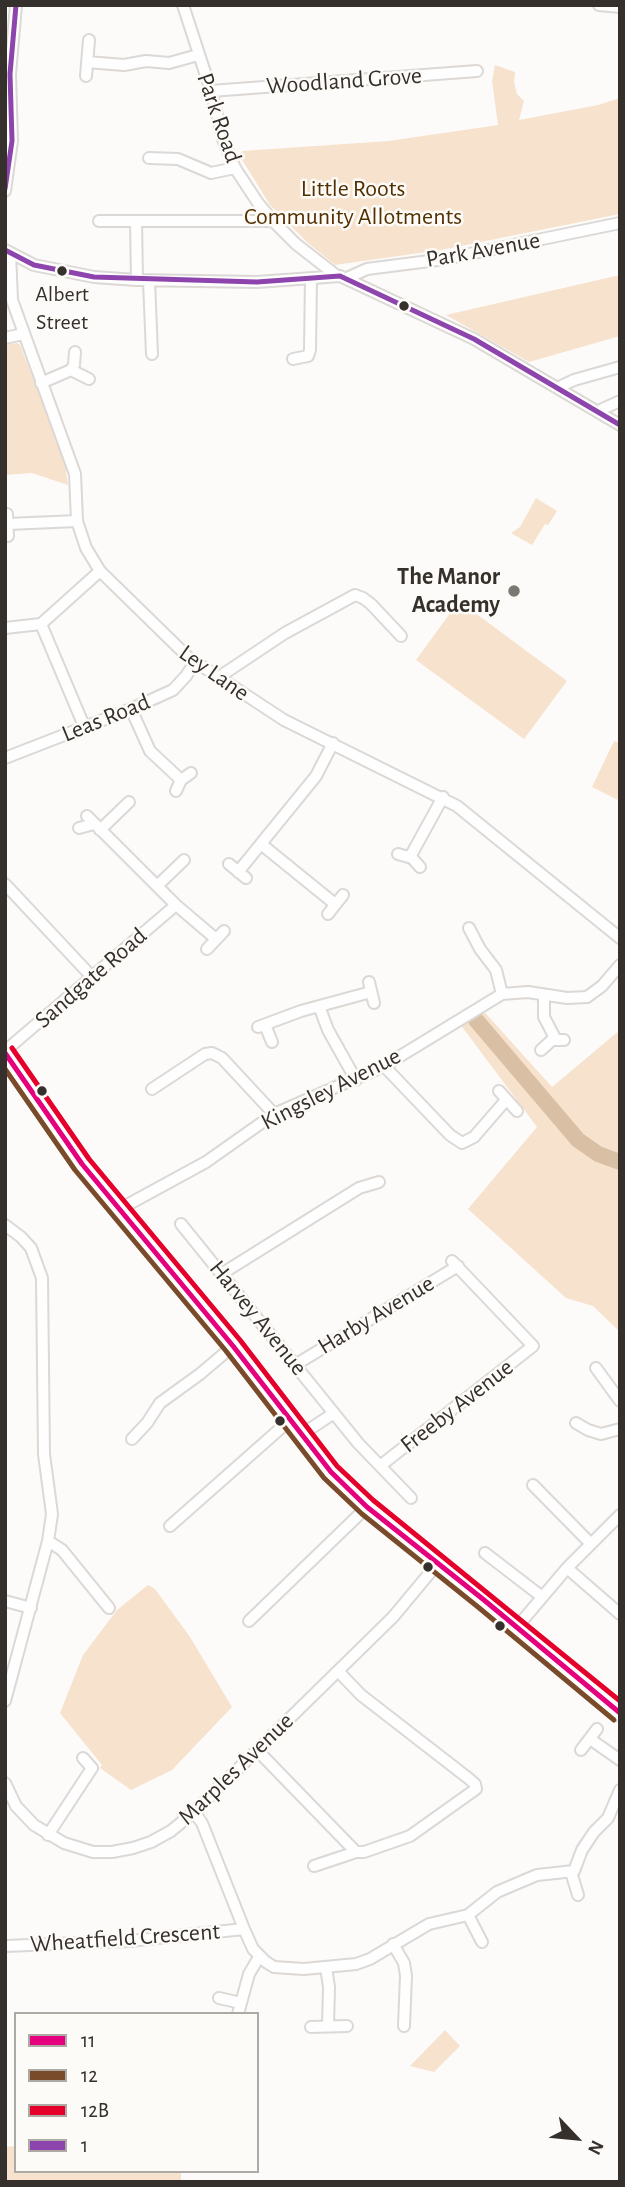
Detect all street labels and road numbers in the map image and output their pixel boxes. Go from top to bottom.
street label: Woodland Grove [265,61,423,101]
street label: Park Road [190,69,248,167]
street label: Park Avenue [424,226,542,274]
street label: Ley Lane [173,638,255,708]
street label: Leas Road [58,687,154,749]
street label: Sandgate Road [29,922,153,1034]
street label: Kingsley Avenue [256,1041,406,1137]
street label: Harvey Avenue [203,1255,313,1381]
street label: Harby Avenue [313,1269,439,1361]
street label: Freeby Avenue [395,1353,519,1459]
street label: Marples Avenue [172,1707,300,1831]
street label: Wheatfield Crescent [29,1917,221,1959]

